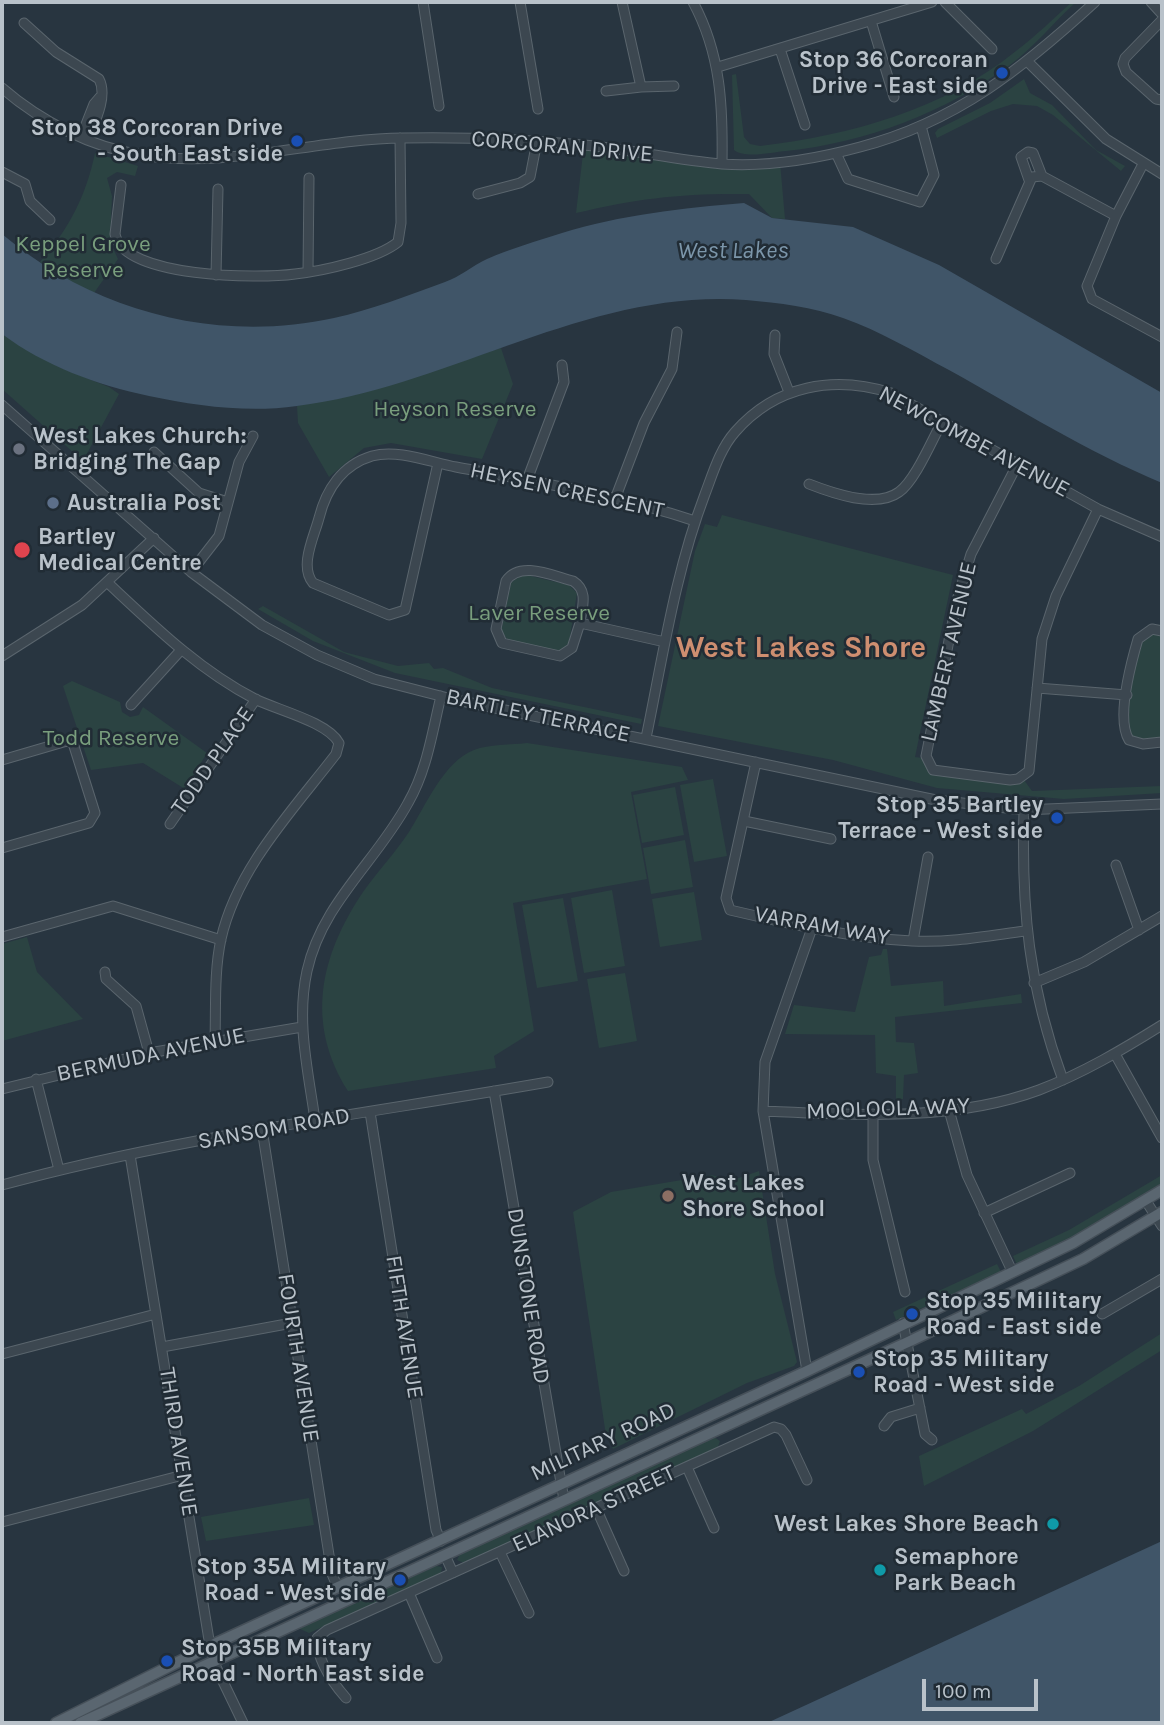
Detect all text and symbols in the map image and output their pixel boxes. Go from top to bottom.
place label: Stop 36 Corcoran Drive - East side [799,46,988,100]
marker: Stop 36 Corcoran Drive - East side [994,65,1010,81]
place label: Stop 38 Corcoran Drive - South East side [30,114,283,168]
street label: CORCORAN DRIVE [470,125,654,169]
marker: Stop 38 Corcoran Drive - South East side [289,133,305,149]
park label: Keppel Grove Reserve [15,230,151,284]
water label: West Lakes [677,237,789,265]
street label: NEWCOMBE AVENUE [874,380,1074,504]
park label: Heyson Reserve [373,395,537,423]
place label: West Lakes Church: Bridging The Gap [33,422,247,476]
marker: West Lakes Church: Bridging The Gap [11,441,27,457]
street label: HEYSEN CRESCENT [467,457,667,525]
place label: Australia Post [67,489,221,517]
marker: Australia Post [45,495,61,511]
place label: Bartley Medical Centre [38,523,202,577]
marker: Bartley Medical Centre [12,540,32,560]
street label: LAMBERT AVENUE [915,559,983,745]
park label: Laver Reserve [468,599,610,627]
district label: West Lakes Shore [676,630,926,666]
street label: BARTLEY TERRACE [443,683,633,749]
street label: TODD PLACE [166,702,260,820]
park label: Todd Reserve [43,724,179,752]
place label: Stop 35 Bartley Terrace - West side [838,791,1043,845]
marker: Stop 35 Bartley Terrace - West side [1049,810,1065,826]
street label: VARRAM WAY [752,901,892,951]
street label: BERMUDA AVENUE [54,1022,248,1088]
street label: MOOLOOLA WAY [806,1092,970,1126]
street label: SANSOM ROAD [196,1102,352,1156]
place label: West Lakes Shore School [682,1169,825,1223]
marker: West Lakes Shore School [660,1188,676,1204]
street label: DUNSTONE ROAD [500,1206,556,1386]
street label: FIFTH AVENUE [379,1253,429,1401]
street label: FOURTH AVENUE [271,1272,325,1444]
place label: Stop 35 Military Road - East side [926,1287,1102,1341]
marker: Stop 35 Military Road - East side [904,1306,920,1322]
place label: Stop 35 Military Road - West side [873,1345,1055,1399]
marker: Stop 35 Military Road - West side [851,1364,867,1380]
street label: THIRD AVENUE [153,1366,203,1518]
street label: MILITARY ROAD [526,1396,680,1488]
street label: ELANORA STREET [508,1459,680,1559]
place label: West Lakes Shore Beach [774,1510,1039,1538]
marker: West Lakes Shore Beach [1045,1516,1061,1532]
place label: Semaphore Park Beach [894,1543,1019,1597]
place label: Stop 35A Military Road - West side [196,1553,386,1607]
marker: Semaphore Park Beach [872,1562,888,1578]
marker: Stop 35A Military Road - West side [392,1572,408,1588]
place label: Stop 35B Military Road - North East side [181,1634,424,1688]
marker: Stop 35B Military Road - North East side [159,1653,175,1669]
scale bar [926,1666,1042,1710]
text: 100 m [935,1679,992,1703]

